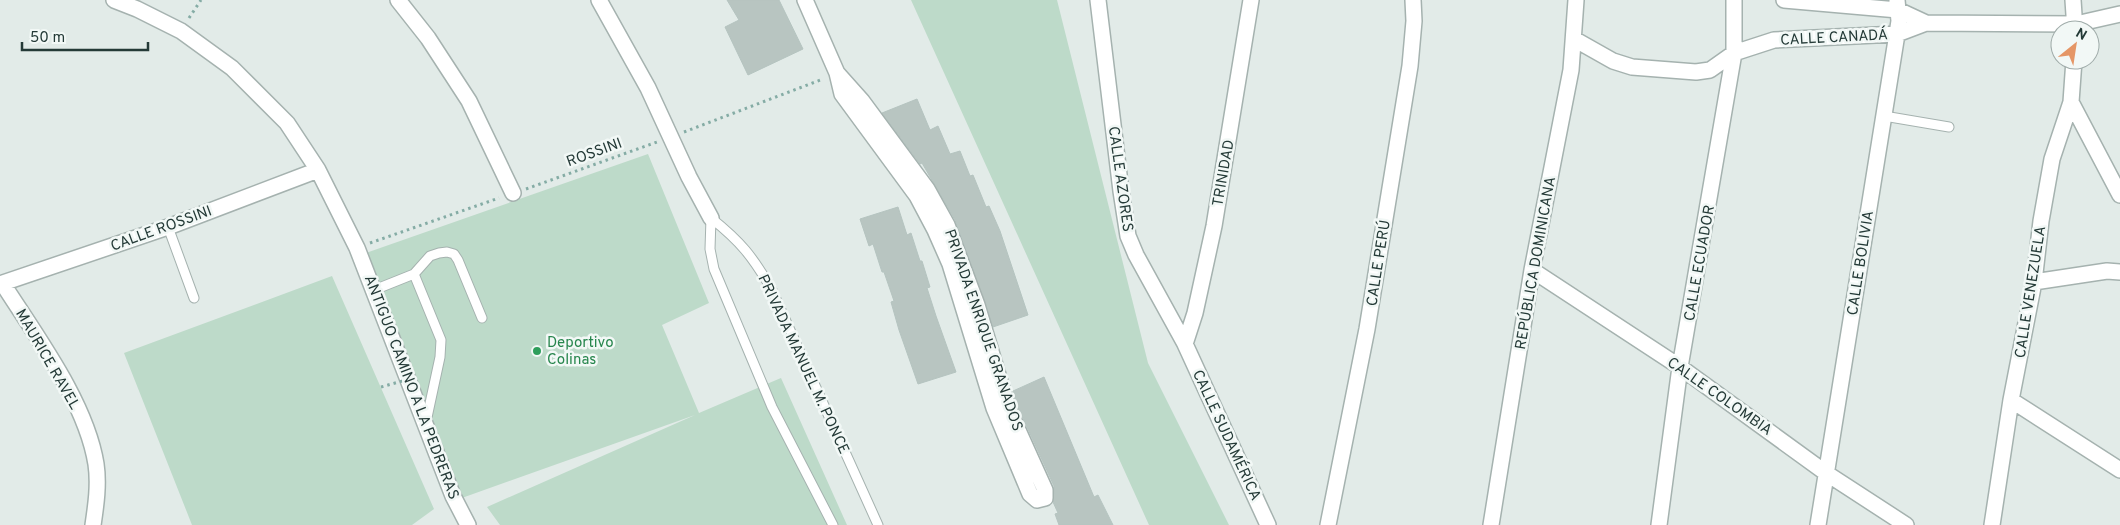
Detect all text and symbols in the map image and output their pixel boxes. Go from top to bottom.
scale bar [22,20,149,52]
north arrow [2050,20,2100,70]
street label: CALLE CANADÁ [1780,25,1888,51]
text: N [2072,25,2089,45]
text: 50 m [30,29,65,48]
street label: CALLE AZORES [1103,125,1136,233]
street label: ROSSINI [564,135,625,172]
street label: TRINIDAD [1209,138,1240,208]
street label: REPÚBLICA DOMINICANA [1510,175,1561,351]
street label: CALLE ROSSINI [108,202,215,257]
street label: CALLE ECUADOR [1681,204,1720,323]
street label: CALLE BOLIVIA [1844,210,1879,317]
street label: CALLE PERÚ [1361,218,1396,308]
street label: CALLE VENEZUELA [2012,225,2051,360]
street label: PRIVADA ENRIQUE GRANADOS [939,227,1026,434]
street label: PRIVADA MANUEL M. PONCE [753,272,853,458]
street label: ANTIGUO CAMINO A LA PEDRERAS [359,273,462,503]
street label: MAURICE RAVEL [10,306,83,414]
place label: Deportivo Colinas [547,334,614,370]
marker: Deportivo Colinas [531,345,543,357]
street label: CALLE COLOMBIA [1663,354,1775,441]
street label: CALLE SUDAMÉRICA [1187,367,1265,504]

